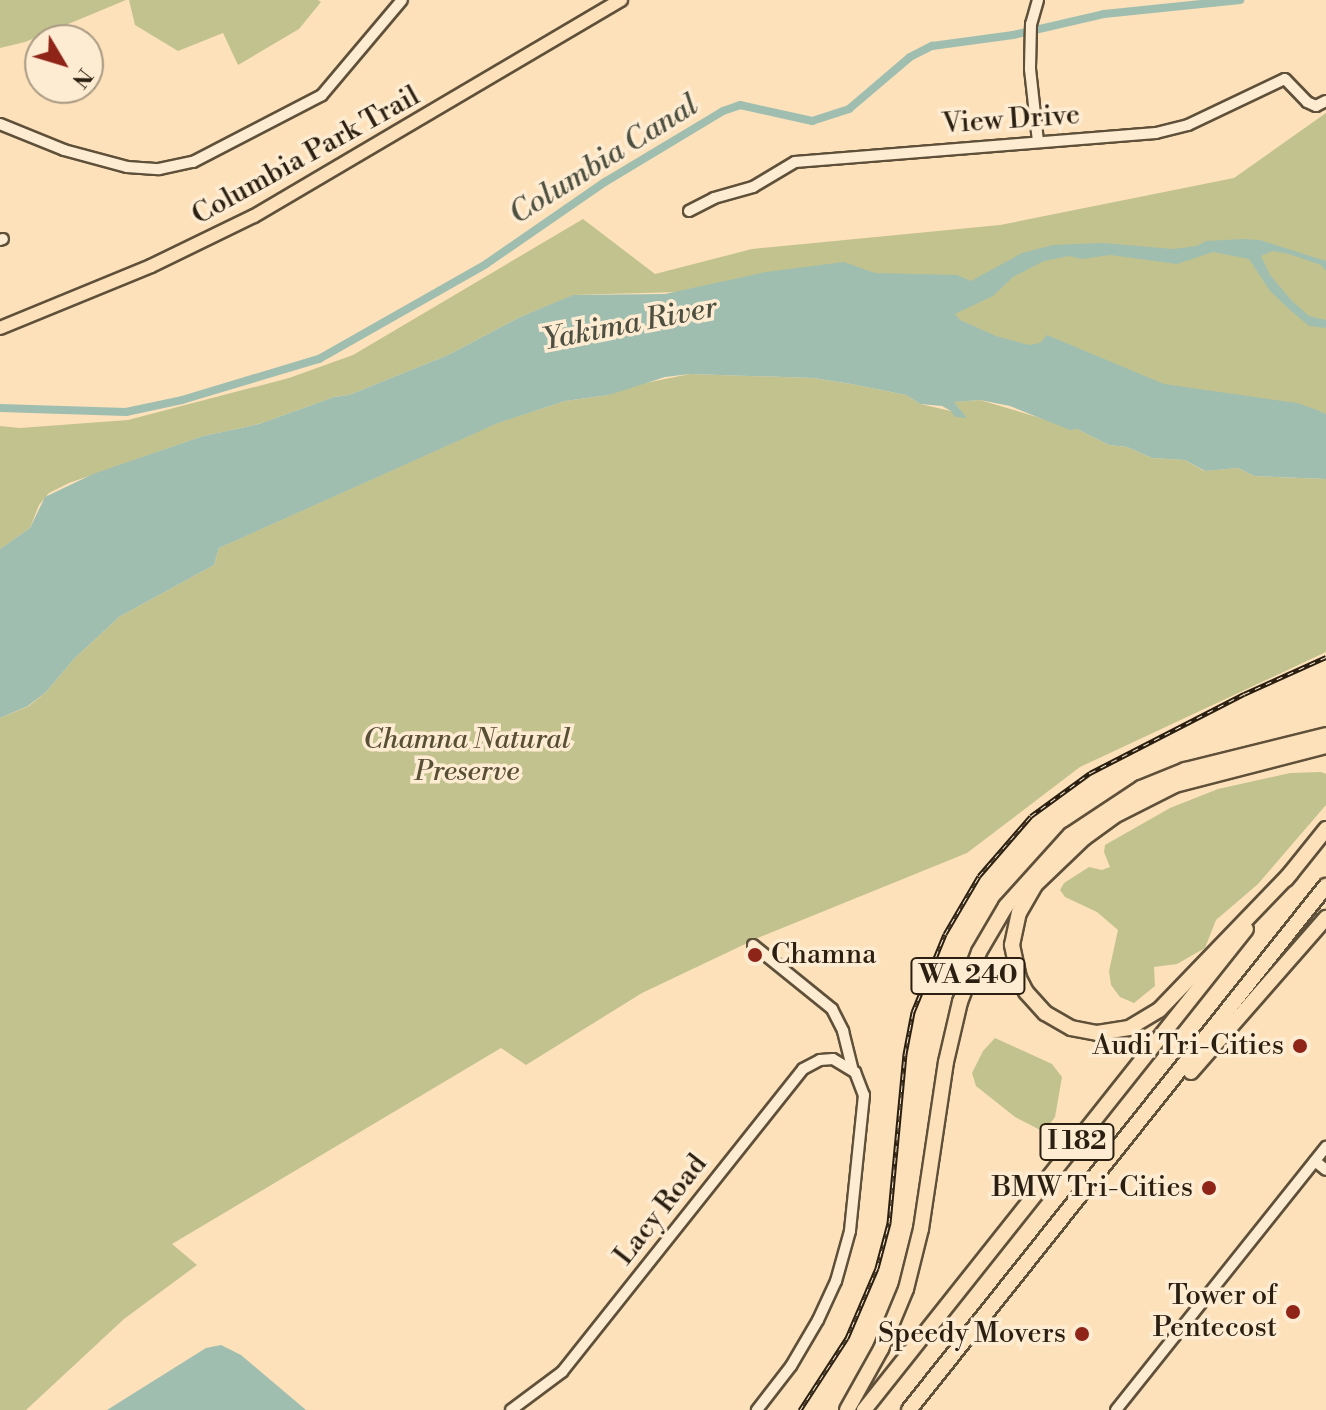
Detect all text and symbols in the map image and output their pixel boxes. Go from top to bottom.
north arrow [24,24,104,104]
text: N [66,63,98,93]
street label: Columbia Park Trail [186,79,426,233]
water label: Columbia Canal [503,88,705,232]
street label: View Drive [941,98,1081,142]
water label: Yakima River [540,289,720,359]
park label: Chamna Natural Preserve [363,723,571,789]
place label: Chamna [771,938,876,972]
marker: Chamna [746,946,764,964]
road number: WA 240 [910,954,1026,998]
place label: Audi Tri-Cities [1092,1029,1284,1063]
marker: Audi Tri-Cities [1291,1037,1309,1055]
road number: I 182 [1039,1120,1115,1164]
street label: Lacy Road [607,1148,715,1272]
place label: BMW Tri-Cities [992,1171,1193,1205]
marker: BMW Tri-Cities [1200,1179,1218,1197]
place label: Tower of Pentecost [1153,1279,1277,1345]
marker: Tower of Pentecost [1284,1303,1302,1321]
place label: Speedy Movers [878,1317,1066,1351]
marker: Speedy Movers [1073,1325,1091,1343]

